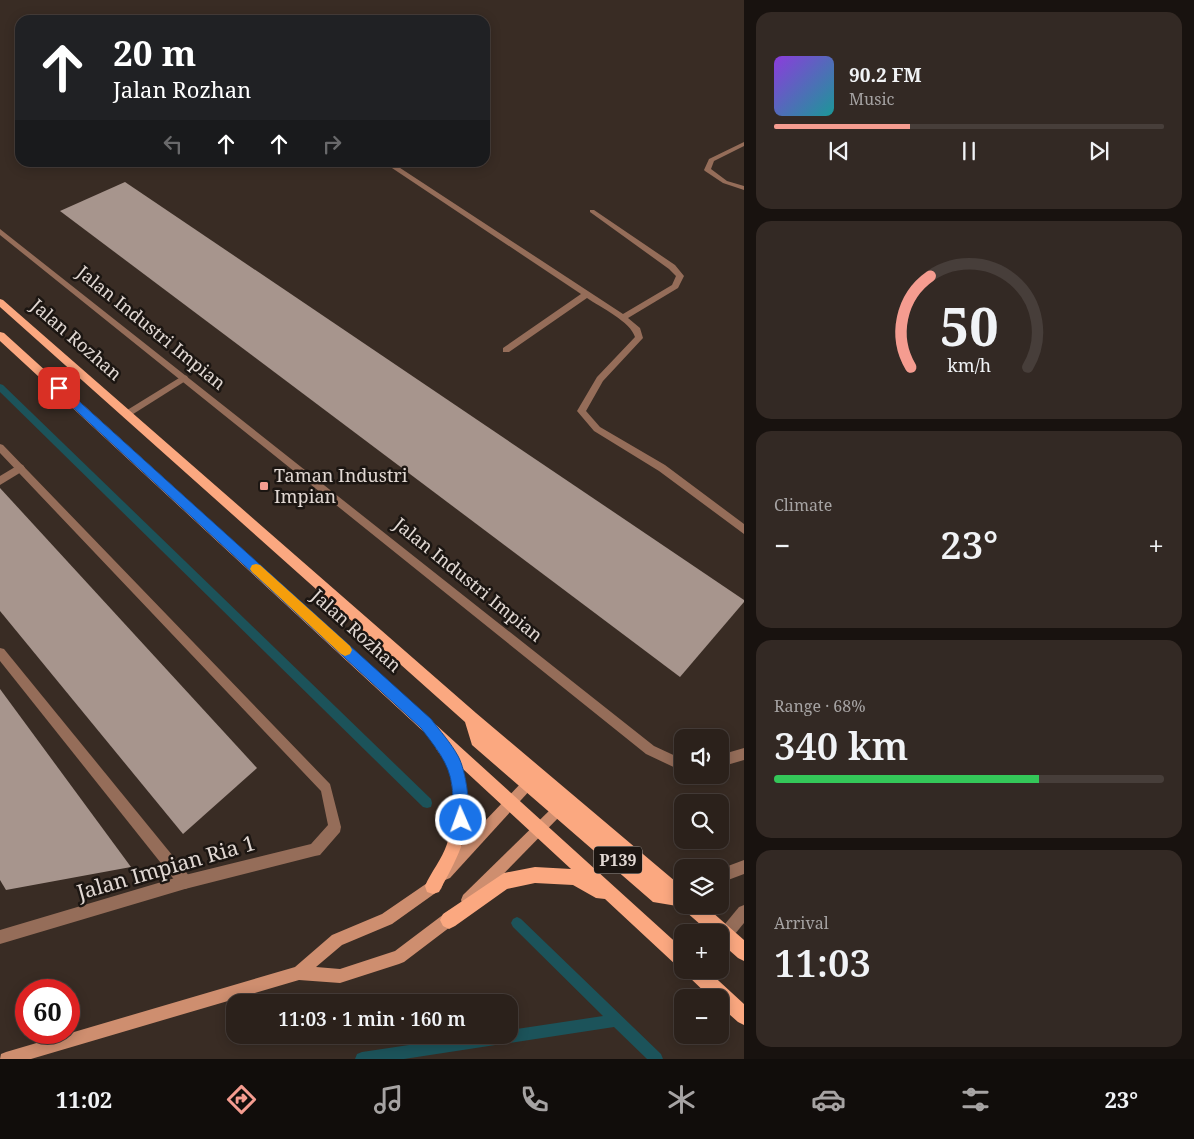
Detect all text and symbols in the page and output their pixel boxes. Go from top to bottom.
text: 20 m [113,29,196,76]
icon: ahead [30,35,95,100]
text: 90.2 FM [849,62,922,88]
text: Jalan Rozhan [113,74,251,104]
text: Music [849,88,894,110]
icon: left [159,130,187,158]
icon: ahead [212,130,240,158]
icon: ahead [265,130,293,158]
icon: right [318,130,346,158]
icon: previous [825,137,853,165]
icon: pause [955,137,983,165]
icon: next [1085,137,1113,165]
street label: Jalan Industri Impian [71,259,231,395]
text: 50 [940,290,998,361]
street label: Jalan Rozhan [25,292,128,386]
text: km/h [947,353,991,377]
pin [38,367,80,409]
icon: arrive [45,374,73,402]
place label: Taman Industri Impian [274,463,408,508]
marker: Taman Industri Impian [258,480,270,492]
text: Climate [774,494,832,516]
street label: Jalan Industri Impian [388,511,548,647]
text: 23° [940,518,998,570]
text: − [774,526,790,564]
text: + [1148,526,1164,564]
street label: Jalan Rozhan [306,583,407,677]
text: Range · 68% [774,695,866,717]
text: 340 km [774,719,908,771]
map controls [674,729,729,1044]
button: sound [674,729,729,784]
position arrow [434,793,486,845]
button: search [674,794,729,849]
street label: Jalan Impian Ria 1 [72,828,258,906]
road number: P139 [594,846,642,874]
button: layers [674,859,729,914]
text: Arrival [774,912,829,934]
button: + [674,924,729,979]
text: 11:03 [774,936,871,988]
speed limit sign: 60 [15,979,80,1044]
button: − [674,989,729,1044]
text: 11:03 · 1 min · 160 m [278,1006,466,1032]
icon: directions [224,1082,259,1117]
icon: music [371,1082,406,1117]
icon: phone [517,1082,552,1117]
icon: climate [664,1082,699,1117]
icon: car [811,1082,846,1117]
icon: filters [958,1082,993,1117]
text: 11:02 [56,1084,112,1114]
text: 23° [1104,1084,1138,1114]

